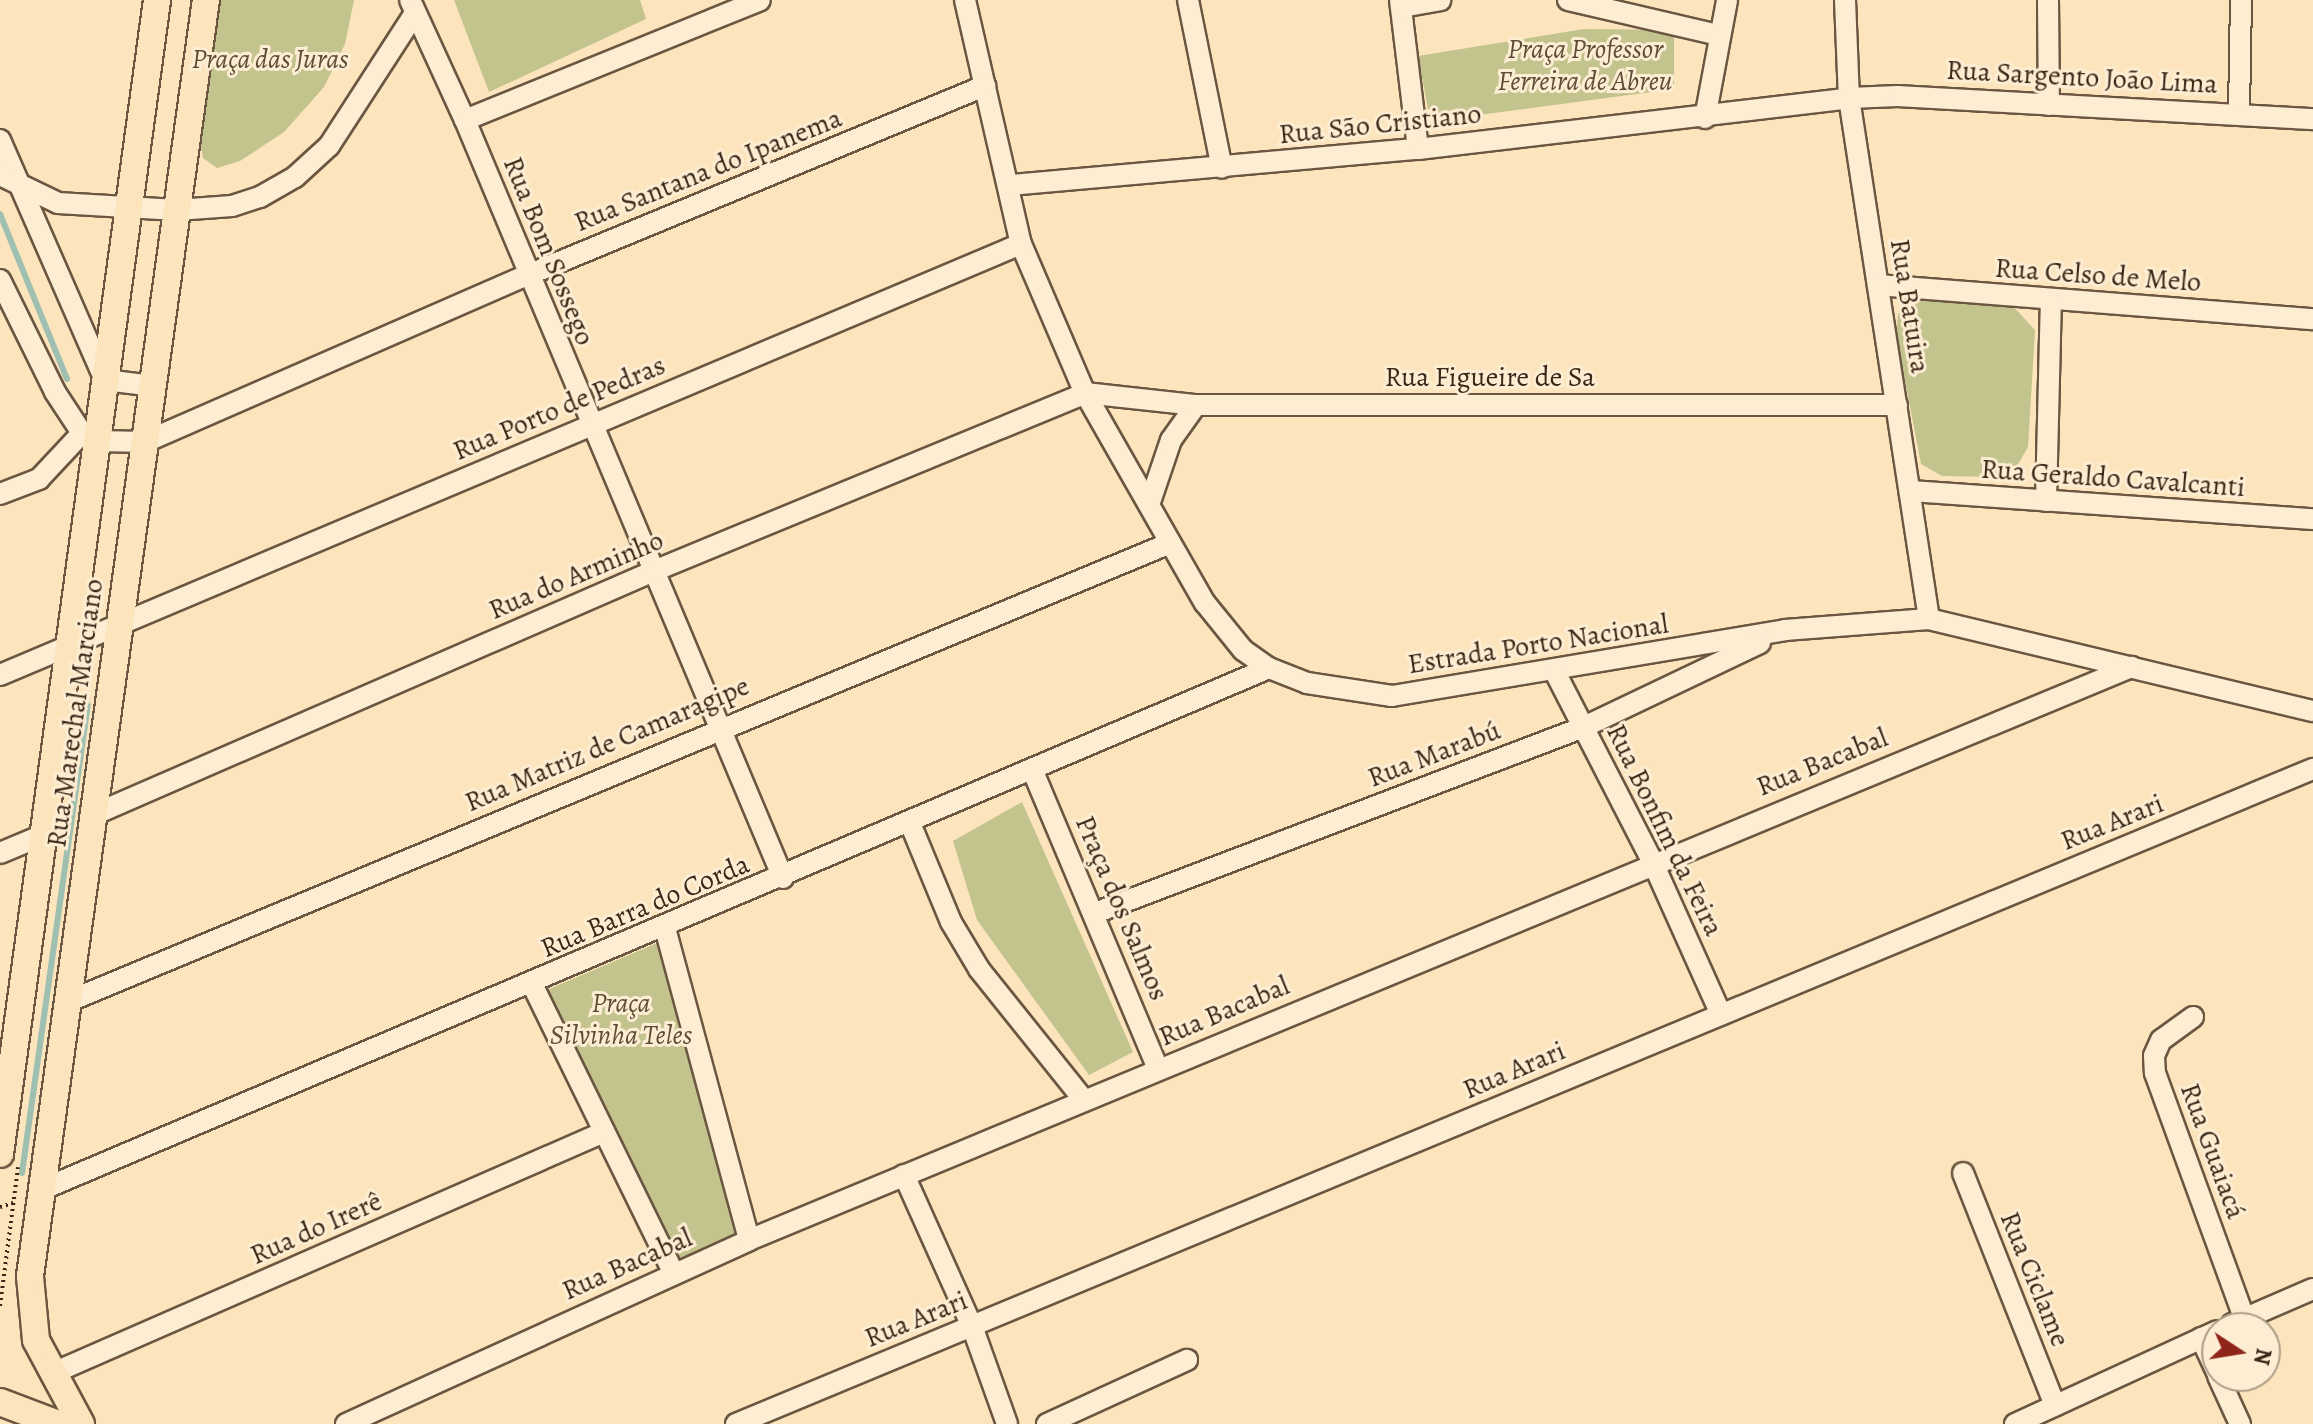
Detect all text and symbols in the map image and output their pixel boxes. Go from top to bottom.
park label: Praça Professor Ferreira de Abreu [1498,32,1672,98]
park label: Praça das Juras [191,42,349,76]
street label: Rua Sargento João Lima [1945,53,2219,101]
street label: Rua São Cristiano [1277,97,1483,151]
street label: Rua Santana do Ipanema [569,101,847,239]
street label: Rua Bom Sossego [496,152,602,350]
street label: Rua Batuira [1883,236,1937,376]
street label: Rua Celso de Melo [1994,251,2202,299]
street label: Rua Porto de Pedras [448,348,670,468]
street label: Rua Figueire de Sa [1385,360,1595,394]
street label: Rua Geraldo Cavalcanti [1980,452,2246,504]
street label: Rua do Arminho [484,523,668,627]
street label: Rua Marechal Marciano [40,577,110,849]
street label: Estrada Porto Nacional [1405,607,1671,681]
street label: Rua Matriz de Camaragipe [460,669,754,819]
street label: Rua Marabú [1363,713,1505,795]
street label: Rua Bonfim da Feira [1599,719,1731,941]
street label: Rua Bacabal [1751,720,1893,804]
street label: Rua Arari [2056,786,2168,858]
street label: Praça dos Salmos [1068,811,1176,1005]
street label: Rua Barra do Corda [536,847,754,965]
street label: Rua Bacabal [1154,968,1294,1054]
park label: Praça Silvinha Teles [550,986,692,1052]
street label: Rua Arari [1458,1033,1570,1107]
street label: Rua Guaiacá [2173,1079,2253,1223]
street label: Rua do Irerê [245,1184,387,1272]
street label: Rua Ciclame [1993,1207,2077,1351]
street label: Rua Bacabal [557,1220,697,1308]
street label: Rua Arari [860,1283,972,1355]
north arrow [2201,1312,2281,1392]
text: N [2246,1346,2279,1368]

